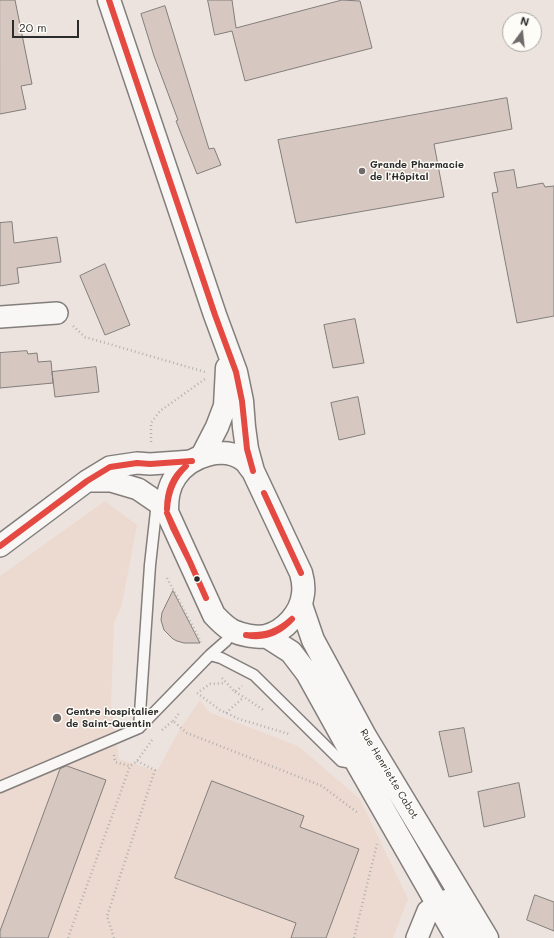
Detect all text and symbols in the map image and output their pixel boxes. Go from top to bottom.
scale bar [14,12,81,38]
north arrow [502,12,542,52]
text: N [519,13,531,29]
text: 20 m [19,19,47,35]
place label: Grande Pharmacie de l'Hôpital [370,159,464,182]
marker: Grande Pharmacie de l'Hôpital [357,166,367,176]
unlabelled marker [192,574,202,584]
place label: Centre hospitalier de Saint-Quentin [66,706,159,730]
marker: Centre hospitalier de Saint-Quentin [51,712,63,724]
street label: Rue Henriette Cabot [357,727,421,821]

